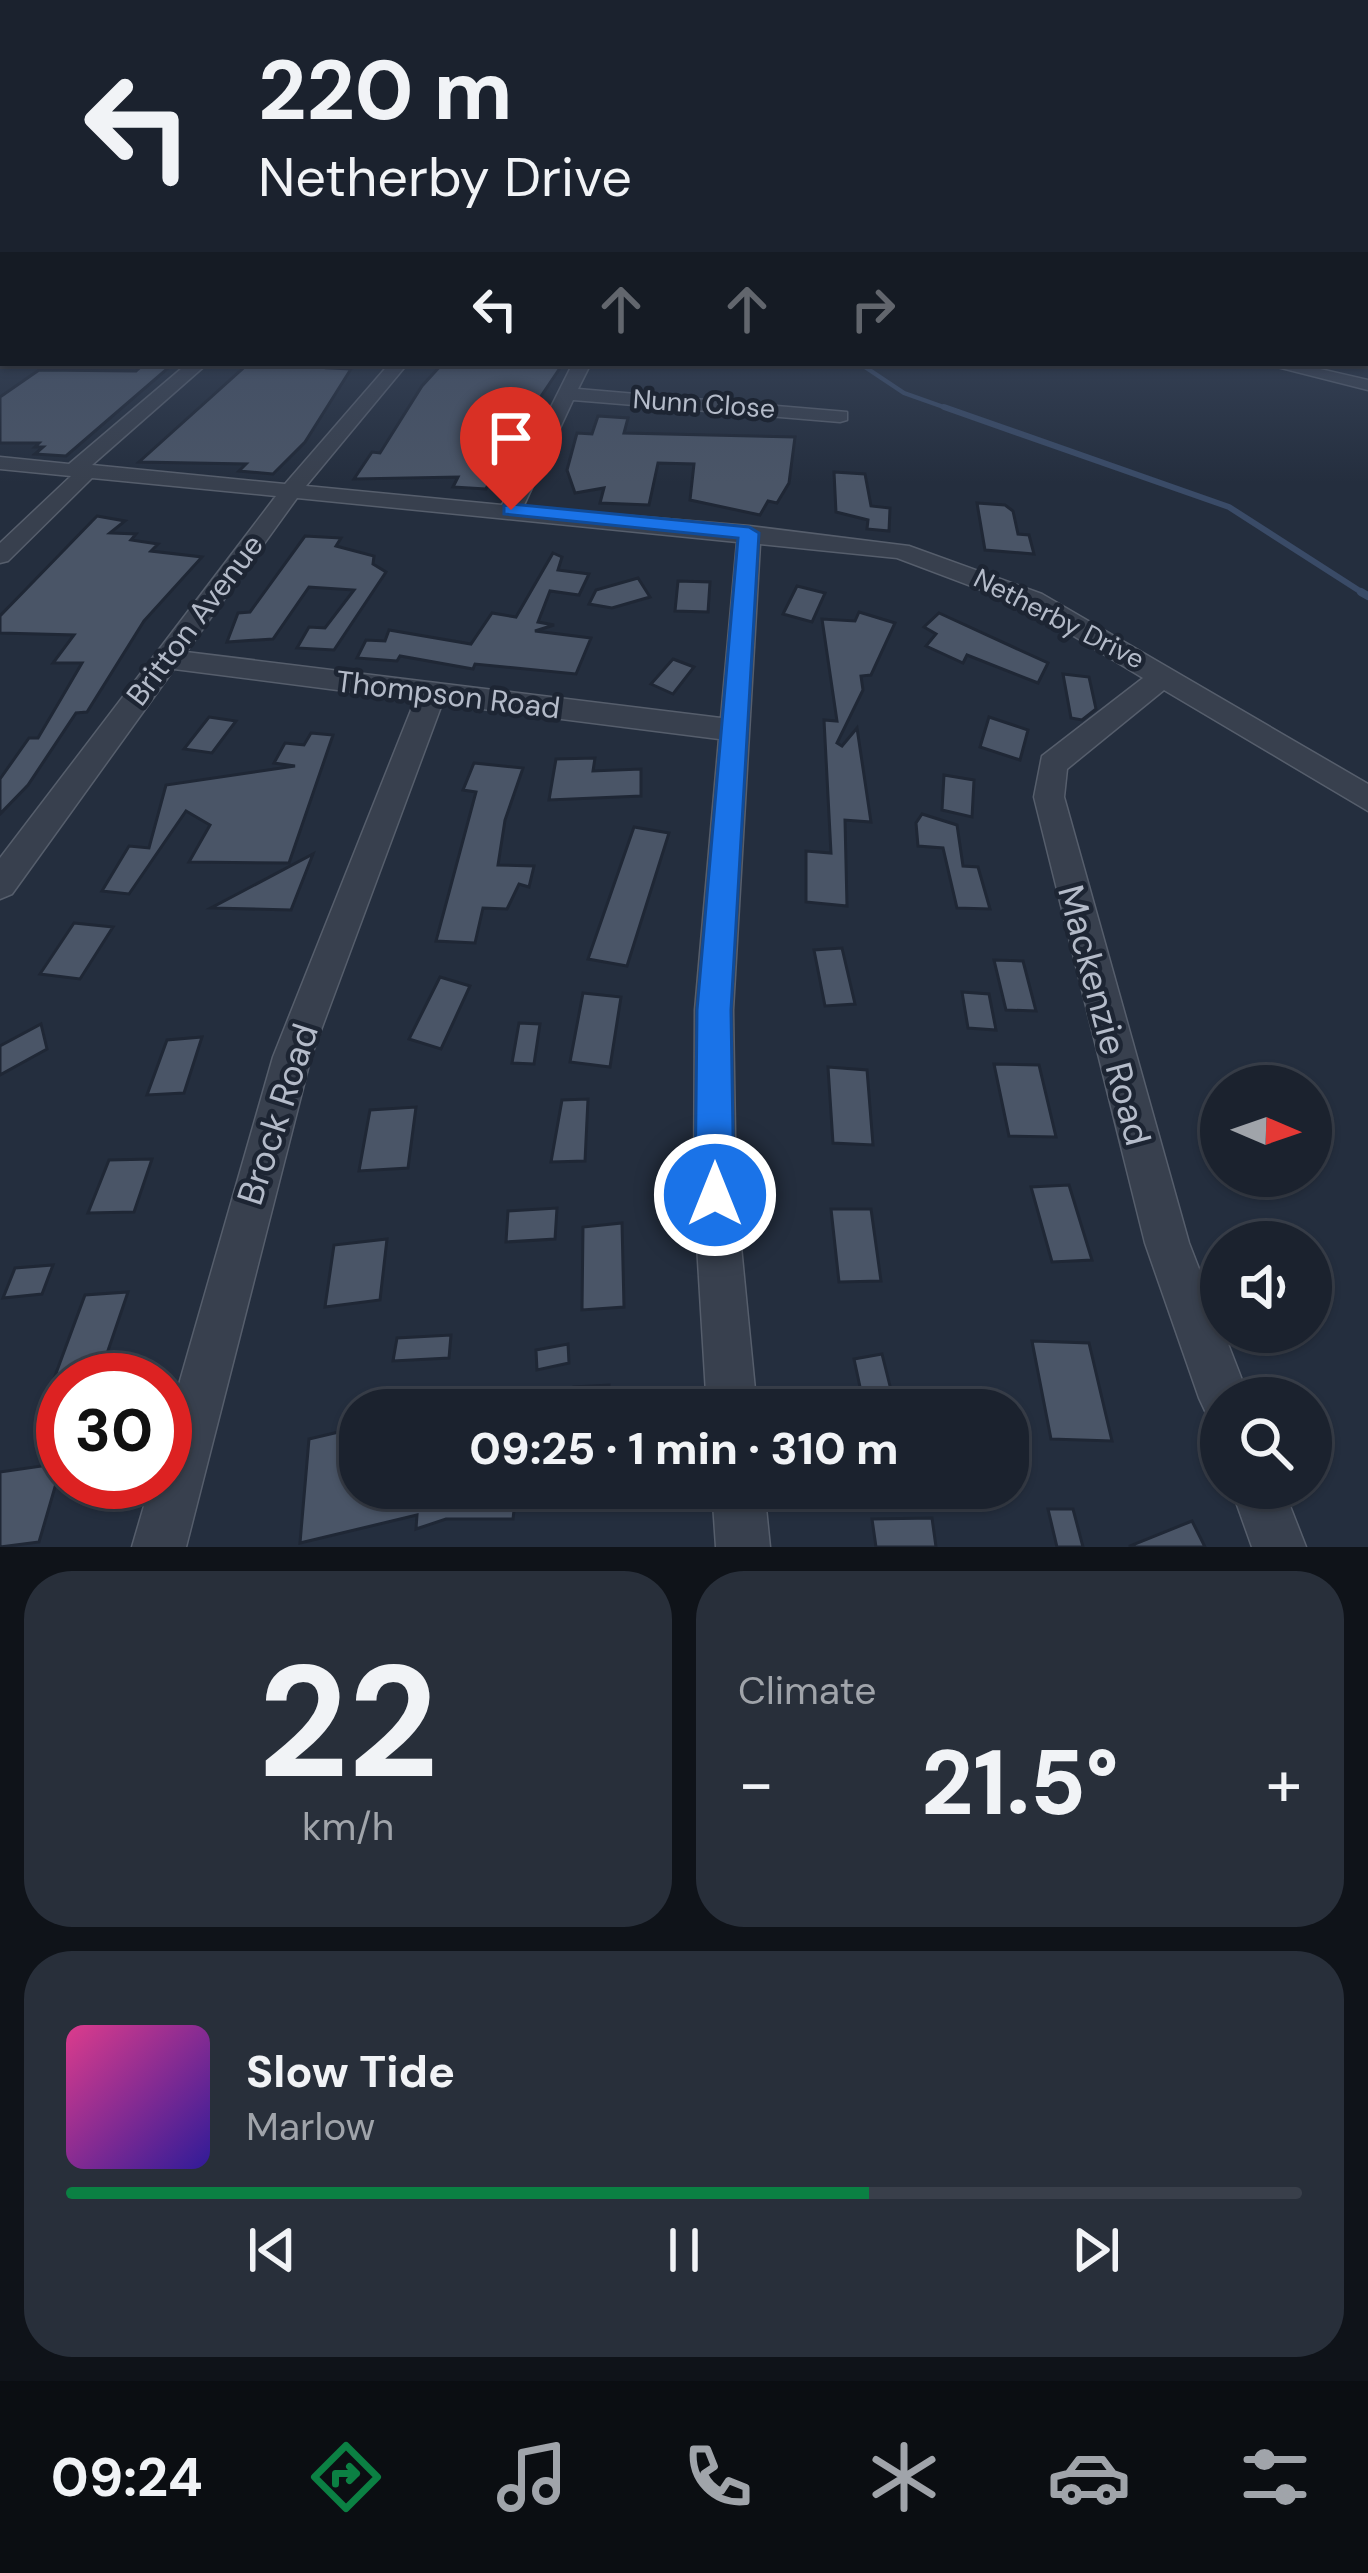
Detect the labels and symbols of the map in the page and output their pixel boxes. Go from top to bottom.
street label: Nunn Close [632,381,776,426]
pin [460,387,562,510]
street label: Britton Avenue [118,526,272,713]
street label: Netherby Drive [968,561,1150,677]
street label: Thompson Road [334,661,562,728]
street label: Mackenzie Road [1047,880,1162,1150]
street label: Brock Road [226,1018,329,1211]
north arrow [1200,1065,1332,1197]
position arrow [652,1132,778,1258]
speed limit sign: 30 [36,1353,192,1509]

